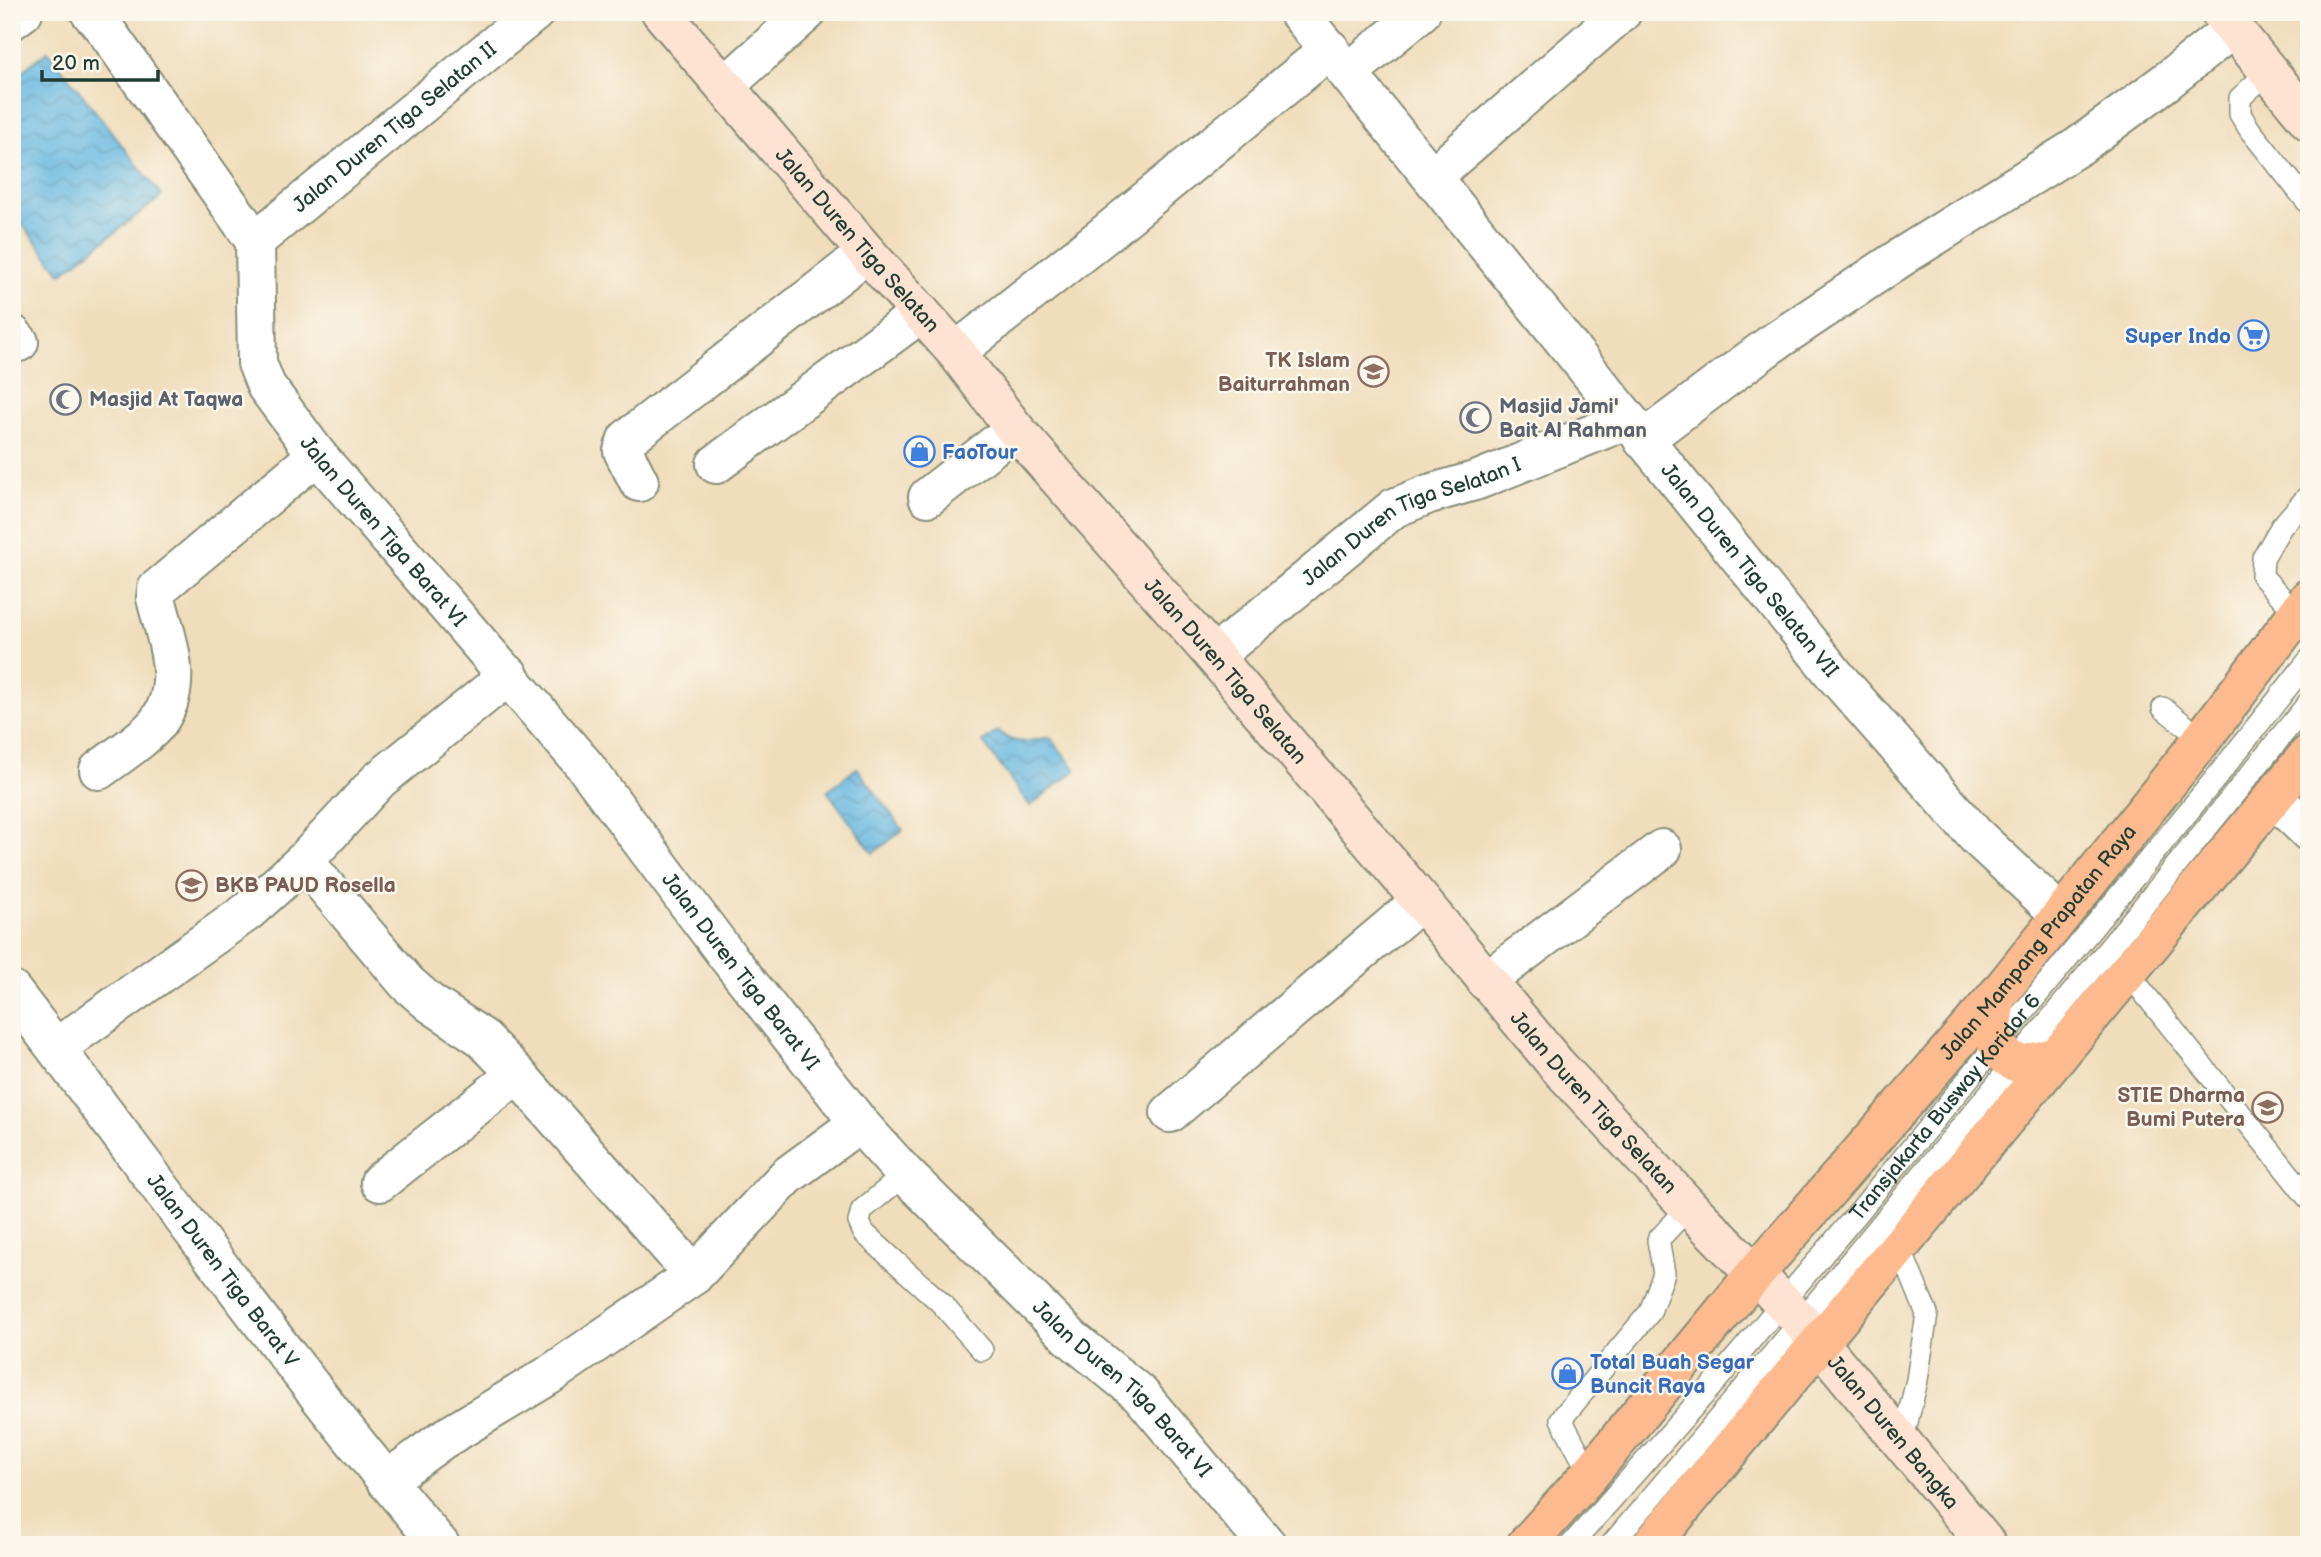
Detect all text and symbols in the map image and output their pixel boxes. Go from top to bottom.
street label: Jalan Duren Tiga Selatan II [287,36,501,218]
scale bar [42,38,158,82]
text: 20 m [52,51,100,76]
street label: Jalan Duren Tiga Selatan [770,143,945,338]
supermarket icon: Super Indo [2237,319,2271,353]
place label: Super Indo [2125,324,2231,349]
place label: TK Islam Baiturrahman [1218,348,1350,397]
school or university icon: TK Islam Baiturrahman [1356,355,1390,389]
mosque icon: Masjid At Taqwa [49,382,83,416]
place label: Masjid At Taqwa [89,387,243,412]
place label: Masjid Jami' Bait Al Rahman [1499,394,1647,443]
mosque icon: Masjid Jami' Bait Al Rahman [1459,401,1493,435]
street label: Jalan Duren Tiga Barat VI [295,431,472,632]
shop icon: FaoTour [902,435,936,469]
place label: FaoTour [942,440,1018,465]
street label: Jalan Duren Tiga Selatan I [1297,452,1524,591]
street label: Jalan Duren Tiga Selatan VII [1656,458,1844,682]
street label: Jalan Duren Tiga Selatan [1139,573,1312,769]
street label: Jalan Mampang Prapatan Raya [1934,819,2142,1065]
school or university icon: BKB PAUD Rosella [175,868,209,902]
street label: Jalan Duren Tiga Barat VI [657,868,825,1075]
place label: BKB PAUD Rosella [215,873,396,898]
street label: Transjakarta Busway Koridor 6 [1844,988,2046,1226]
street label: Jalan Duren Tiga Selatan [1505,1006,1682,1199]
place label: STIE Dharma Bumi Putera [2118,1083,2245,1132]
school or university icon: STIE Dharma Bumi Putera [2251,1090,2285,1124]
street label: Jalan Duren Tiga Barat V [142,1169,304,1372]
street label: Jalan Duren Tiga Barat VI [1027,1295,1217,1482]
place label: Total Buah Segar Buncit Raya [1590,1350,1755,1399]
street label: Jalan Duren Bangka [1822,1350,1964,1514]
shop icon: Total Buah Segar Buncit Raya [1550,1357,1584,1391]

